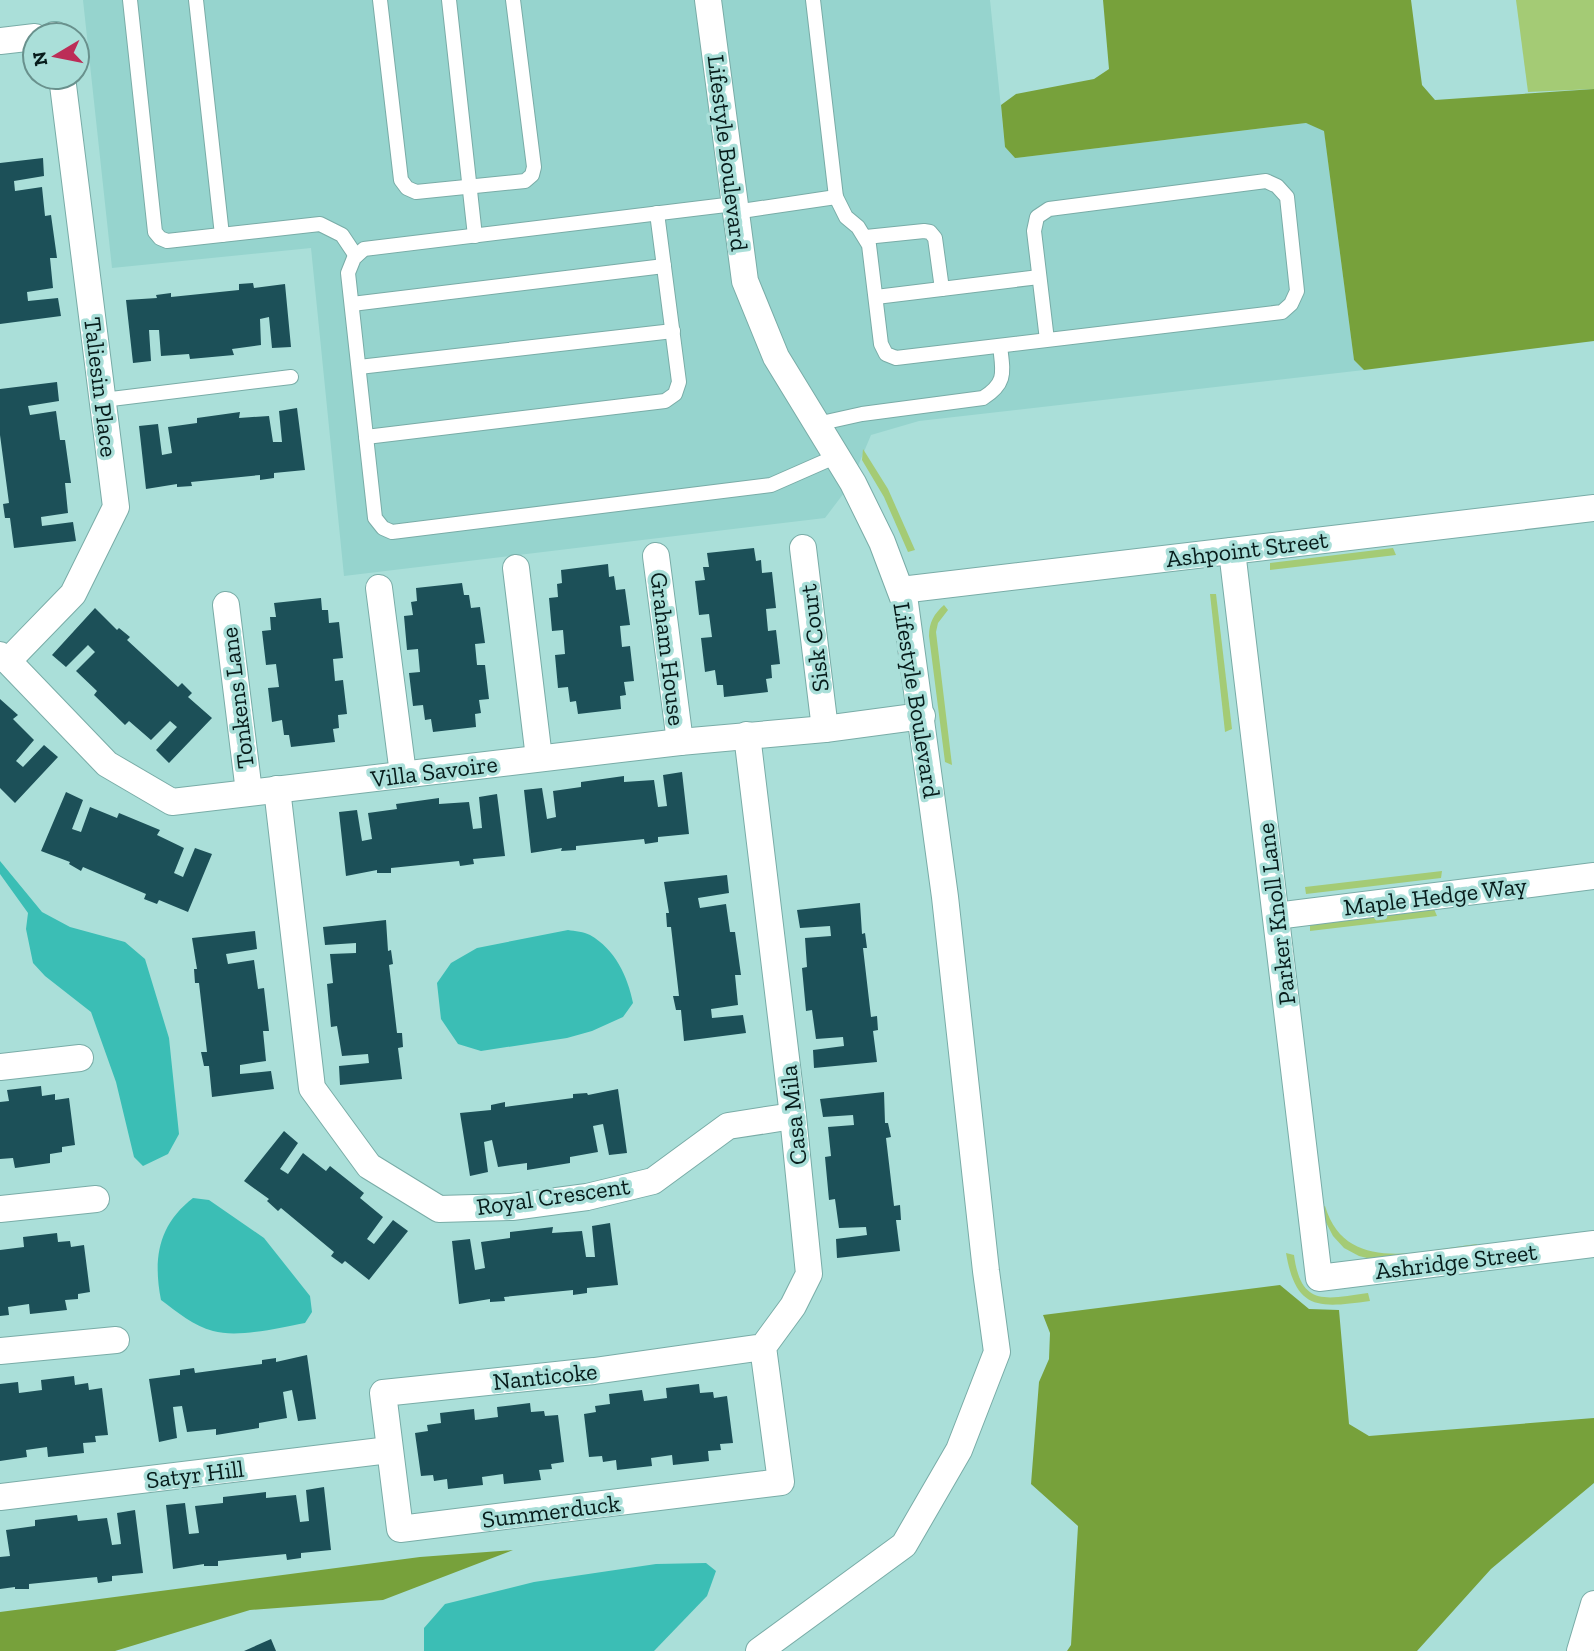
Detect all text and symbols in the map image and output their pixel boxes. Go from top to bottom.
north arrow [21,21,91,91]
text: N [27,50,52,68]
street label: Lifestyle Boulevard [702,53,754,253]
street label: Taliesin Place [78,315,124,459]
street label: Ashpoint Street [1164,525,1330,573]
street label: Graham House [644,571,692,727]
street label: Sisk Court [793,582,835,693]
street label: Lifestyle Boulevard [887,600,947,800]
street label: Tonkens Lane [214,626,260,770]
street label: Villa Savoire [368,749,499,793]
street label: Parker Knoll Lane [1250,821,1302,1007]
street label: Maple Hedge Way [1342,870,1529,922]
street label: Casa Mila [773,1063,813,1166]
street label: Royal Crescent [474,1171,632,1221]
street label: Ashridge Street [1374,1237,1539,1285]
street label: Nanticoke [491,1356,599,1396]
street label: Satyr Hill [144,1454,246,1494]
street label: Summerduck [480,1488,622,1534]

